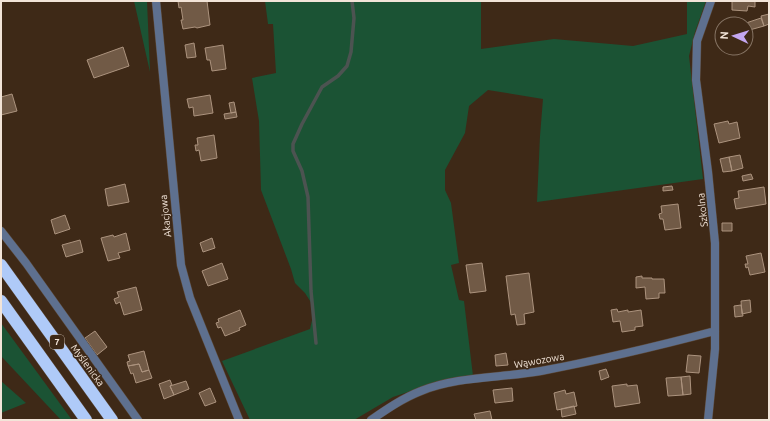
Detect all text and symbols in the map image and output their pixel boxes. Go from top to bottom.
north arrow [714,16,754,56]
text: N [718,31,730,40]
street label: Szkolna [695,192,710,227]
street label: Akacjowa [158,194,173,238]
road number: 7 [50,335,64,349]
street label: Myślenicka [69,342,106,388]
street label: Wąwozowa [513,351,565,370]

